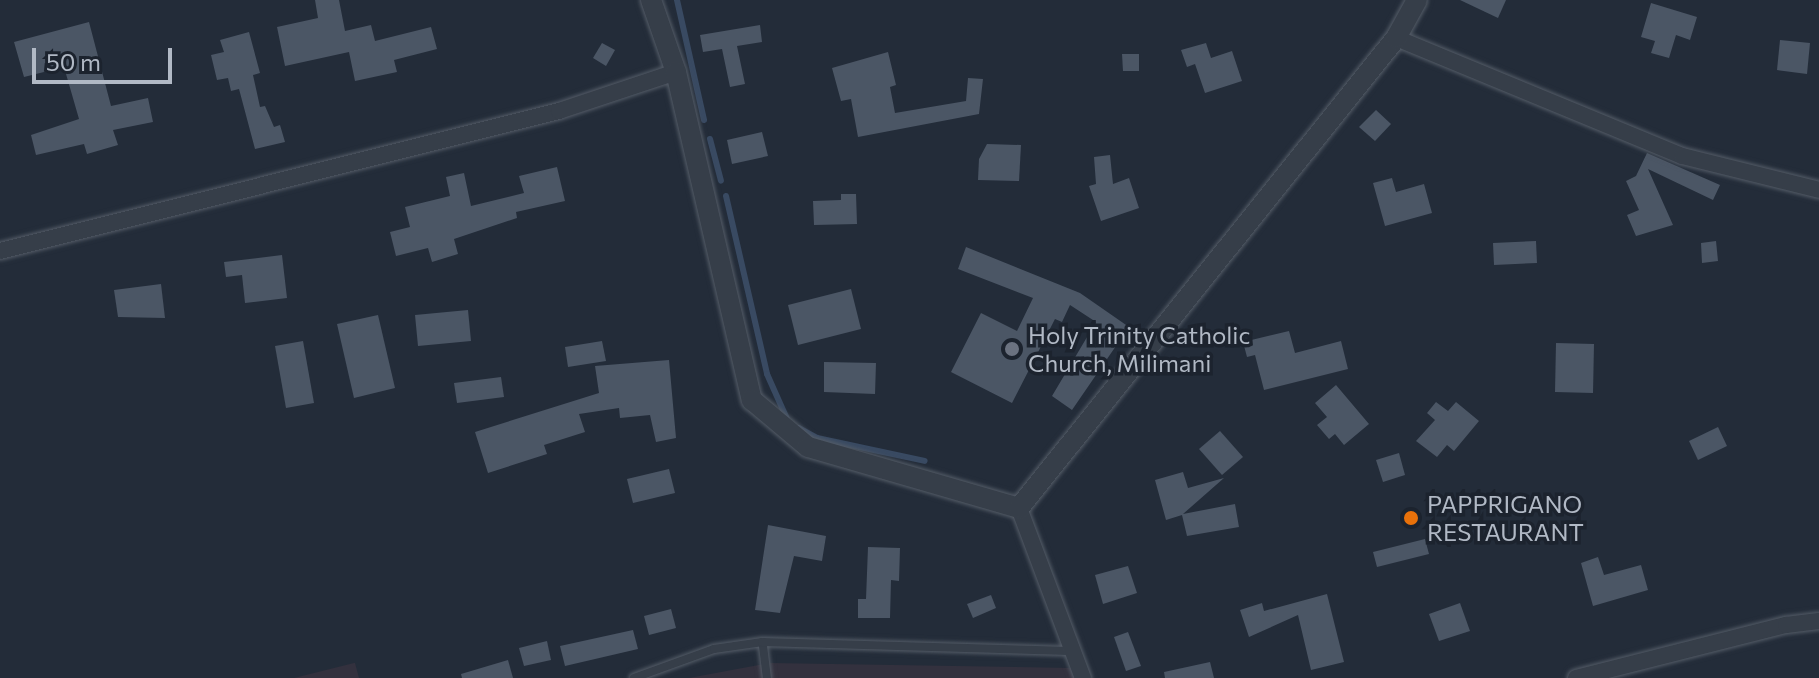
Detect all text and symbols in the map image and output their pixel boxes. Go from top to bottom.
scale bar [36,32,176,82]
text: 50 m [46,47,101,76]
place label: Holy Trinity Catholic Church, Milimani [1028,321,1250,377]
marker: Holy Trinity Catholic Church, Milimani [1003,340,1021,358]
place label: PAPPRIGANO RESTAURANT [1427,490,1584,546]
marker: PAPPRIGANO RESTAURANT [1402,509,1420,527]

